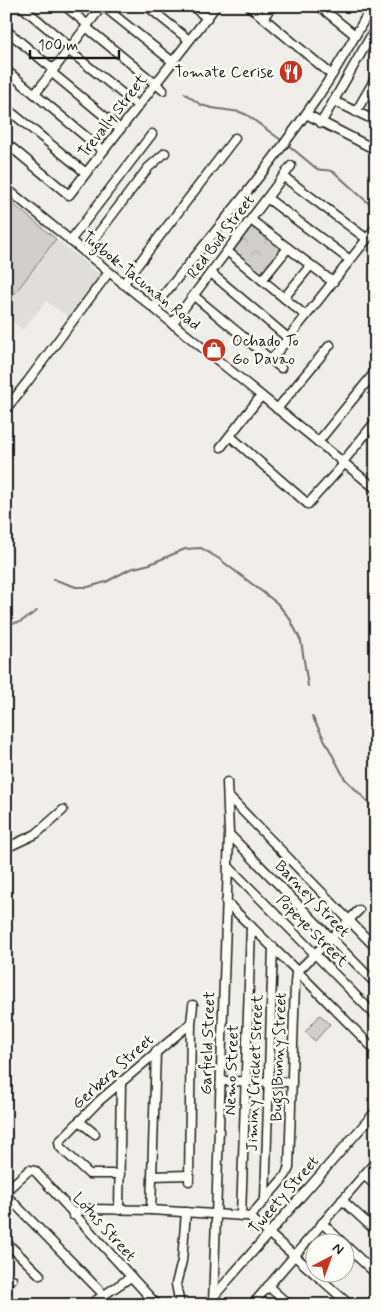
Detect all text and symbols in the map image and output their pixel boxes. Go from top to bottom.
scale bar [30,28,119,60]
text: 100 m [38,36,78,56]
restaurant icon: Tomate Cerise [278,59,304,85]
place label: Tomate Cerise [175,62,274,83]
street label: Trevally Street [74,69,153,162]
street label: Red Bud Street [182,191,260,283]
street label: Tugbok-Tacunan Road [77,227,205,336]
place label: Ochado To Go Davao [232,331,299,370]
shop icon: Ochado To Go Davao [201,337,227,363]
street label: Barney Street [270,856,354,942]
street label: Popeye Street [271,890,353,972]
street label: Garfield Street [196,990,220,1095]
street label: Bugs Bunny Street [266,992,293,1122]
street label: Jiminy Cricket Street [242,994,268,1152]
street label: Nemo Street [220,1024,244,1116]
street label: Gerbera Street [68,1030,158,1114]
street label: Tweety Street [244,1151,324,1239]
street label: Lotus Street [68,1188,140,1266]
north arrow [304,1234,354,1284]
text: N [328,1239,347,1259]

